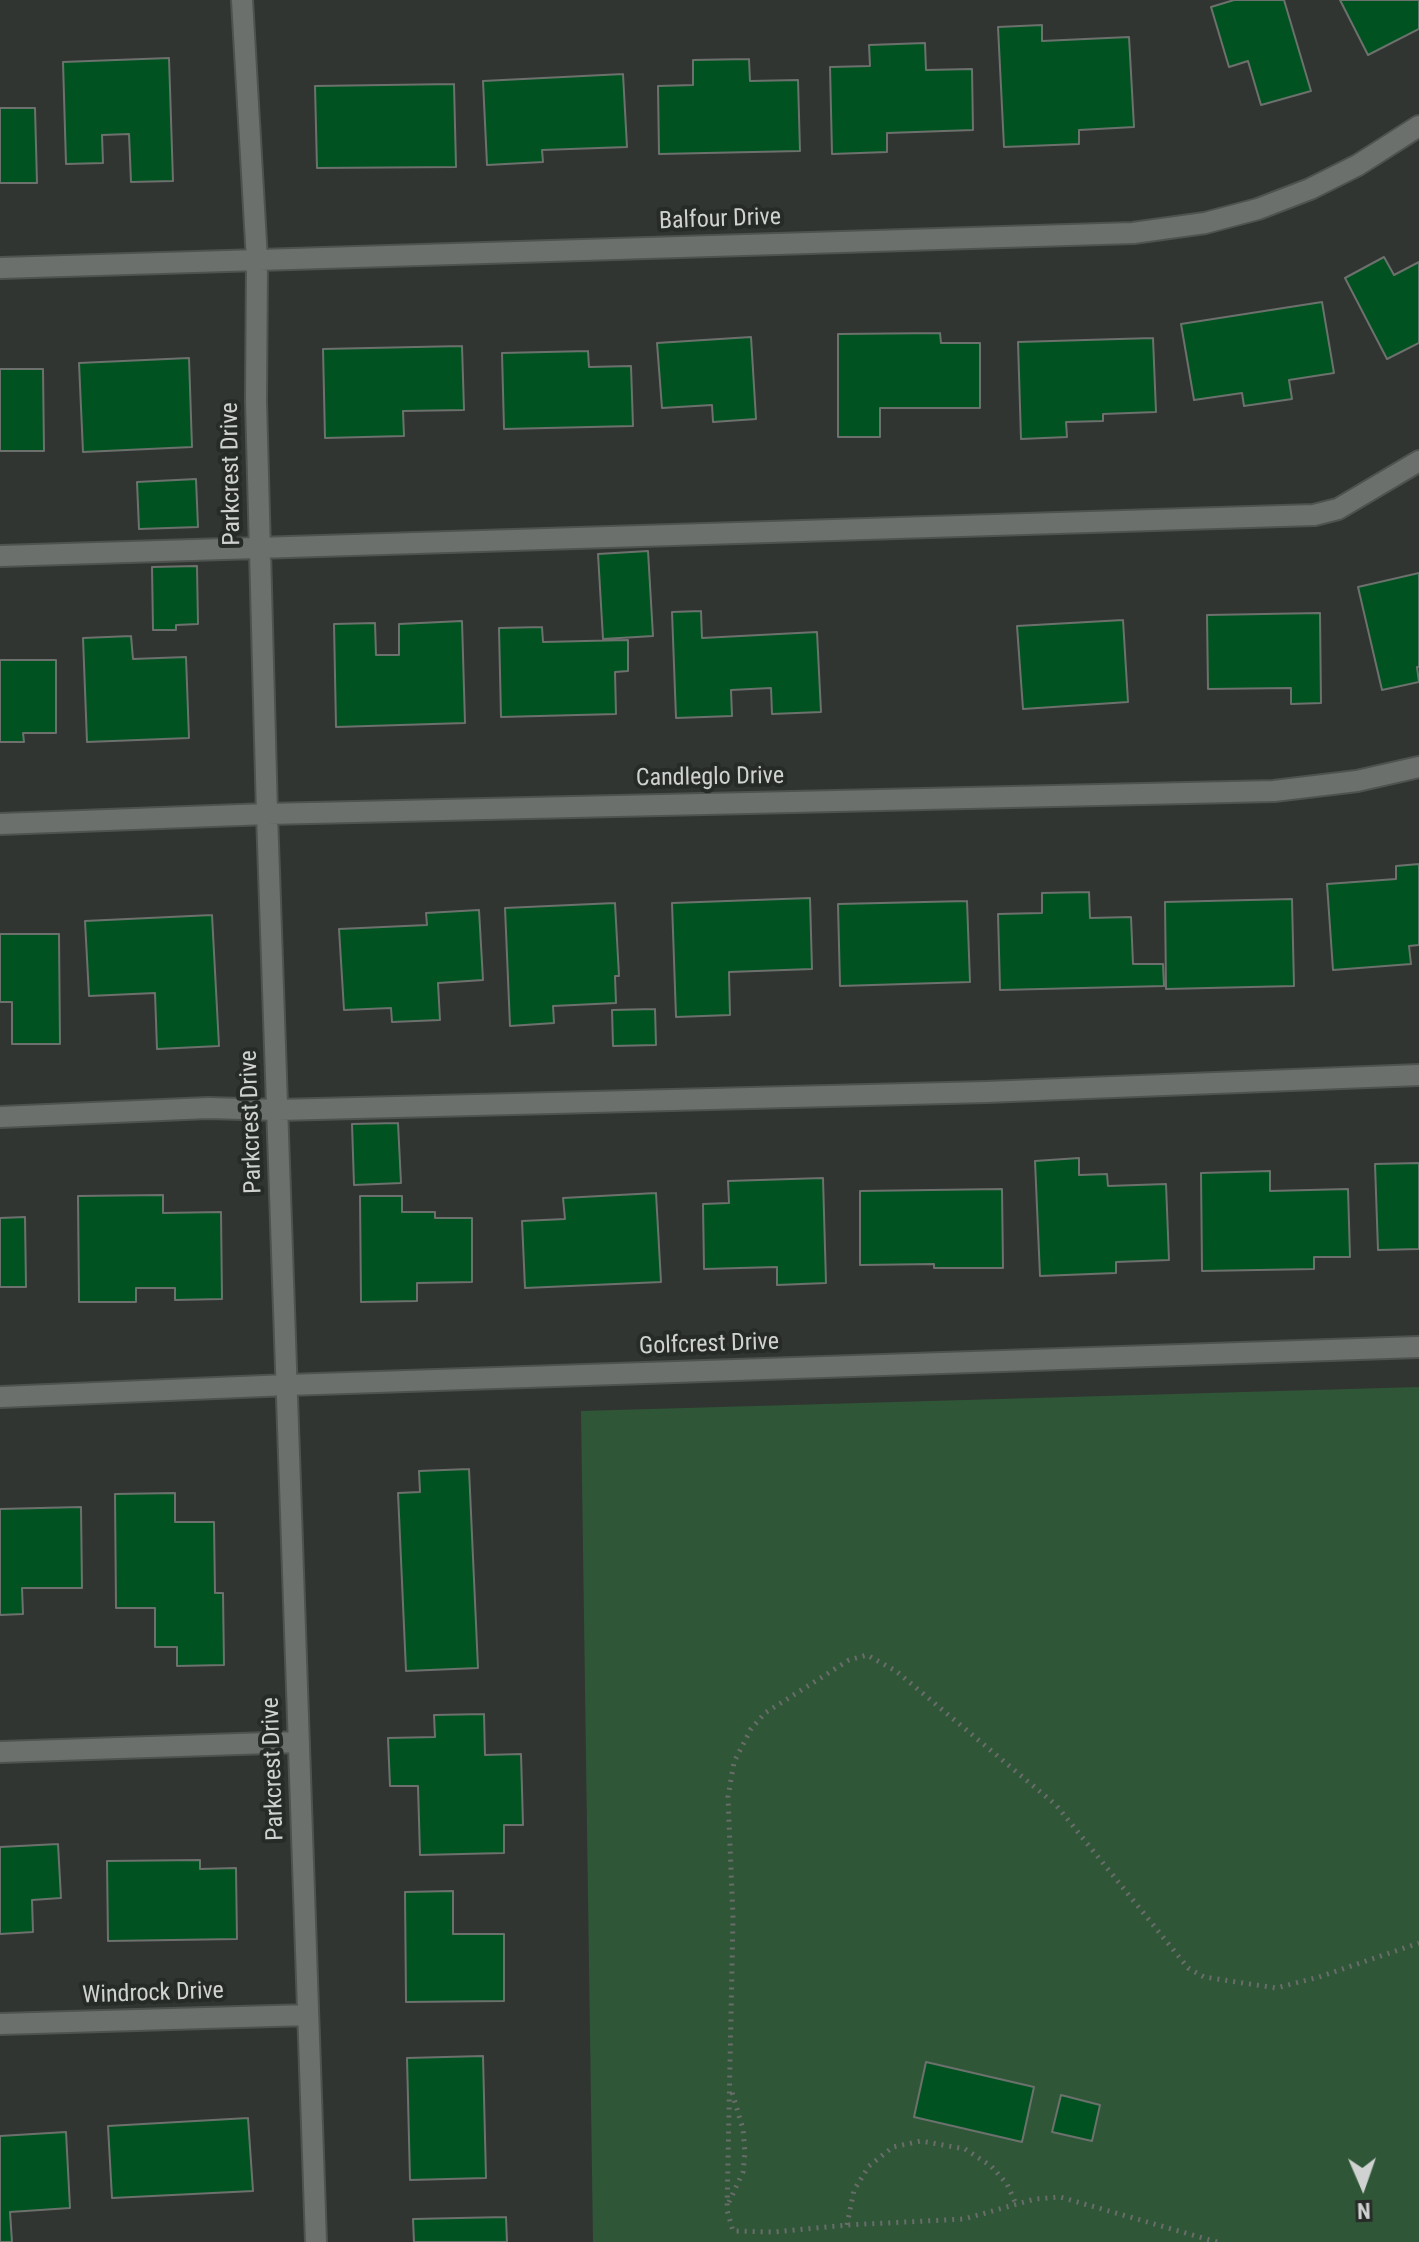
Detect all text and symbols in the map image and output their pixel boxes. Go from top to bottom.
street label: Balfour Drive [659,203,781,237]
street label: Parkcrest Drive [216,402,248,546]
street label: Candleglo Drive [636,762,784,794]
street label: Parkcrest Drive [235,1050,269,1194]
street label: Golfcrest Drive [639,1328,779,1362]
street label: Parkcrest Drive [257,1697,291,1841]
street label: Windrock Drive [82,1977,224,2011]
north arrow [1323,2146,1403,2226]
text: N [1357,2198,1371,2223]

